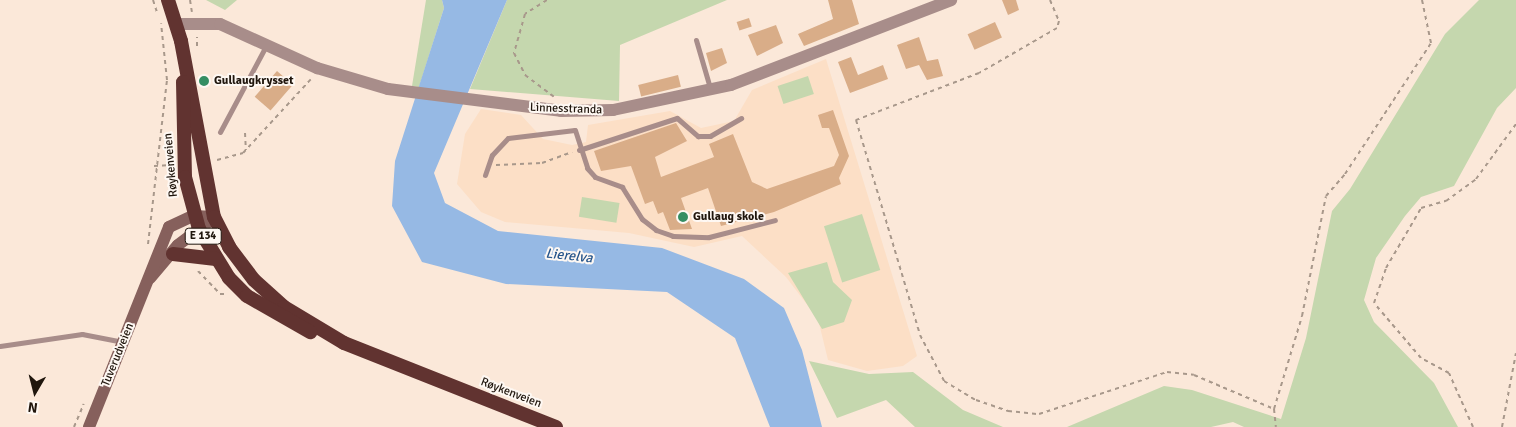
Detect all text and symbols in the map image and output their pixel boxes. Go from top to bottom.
place label: Gullaugkrysset [214,74,294,88]
marker: Gullaugkrysset [198,75,210,87]
street label: Linnesstranda [530,101,602,117]
street label: Røykenveien [161,132,181,198]
place label: Gullaug skole [693,210,764,224]
marker: Gullaug skole [677,211,689,223]
road number: E 134 [184,228,222,245]
water label: Lierelva [545,245,593,267]
street label: Tuverudveien [99,321,137,389]
north arrow [10,367,60,417]
street label: Røykenveien [478,375,544,411]
text: N [27,398,39,416]

